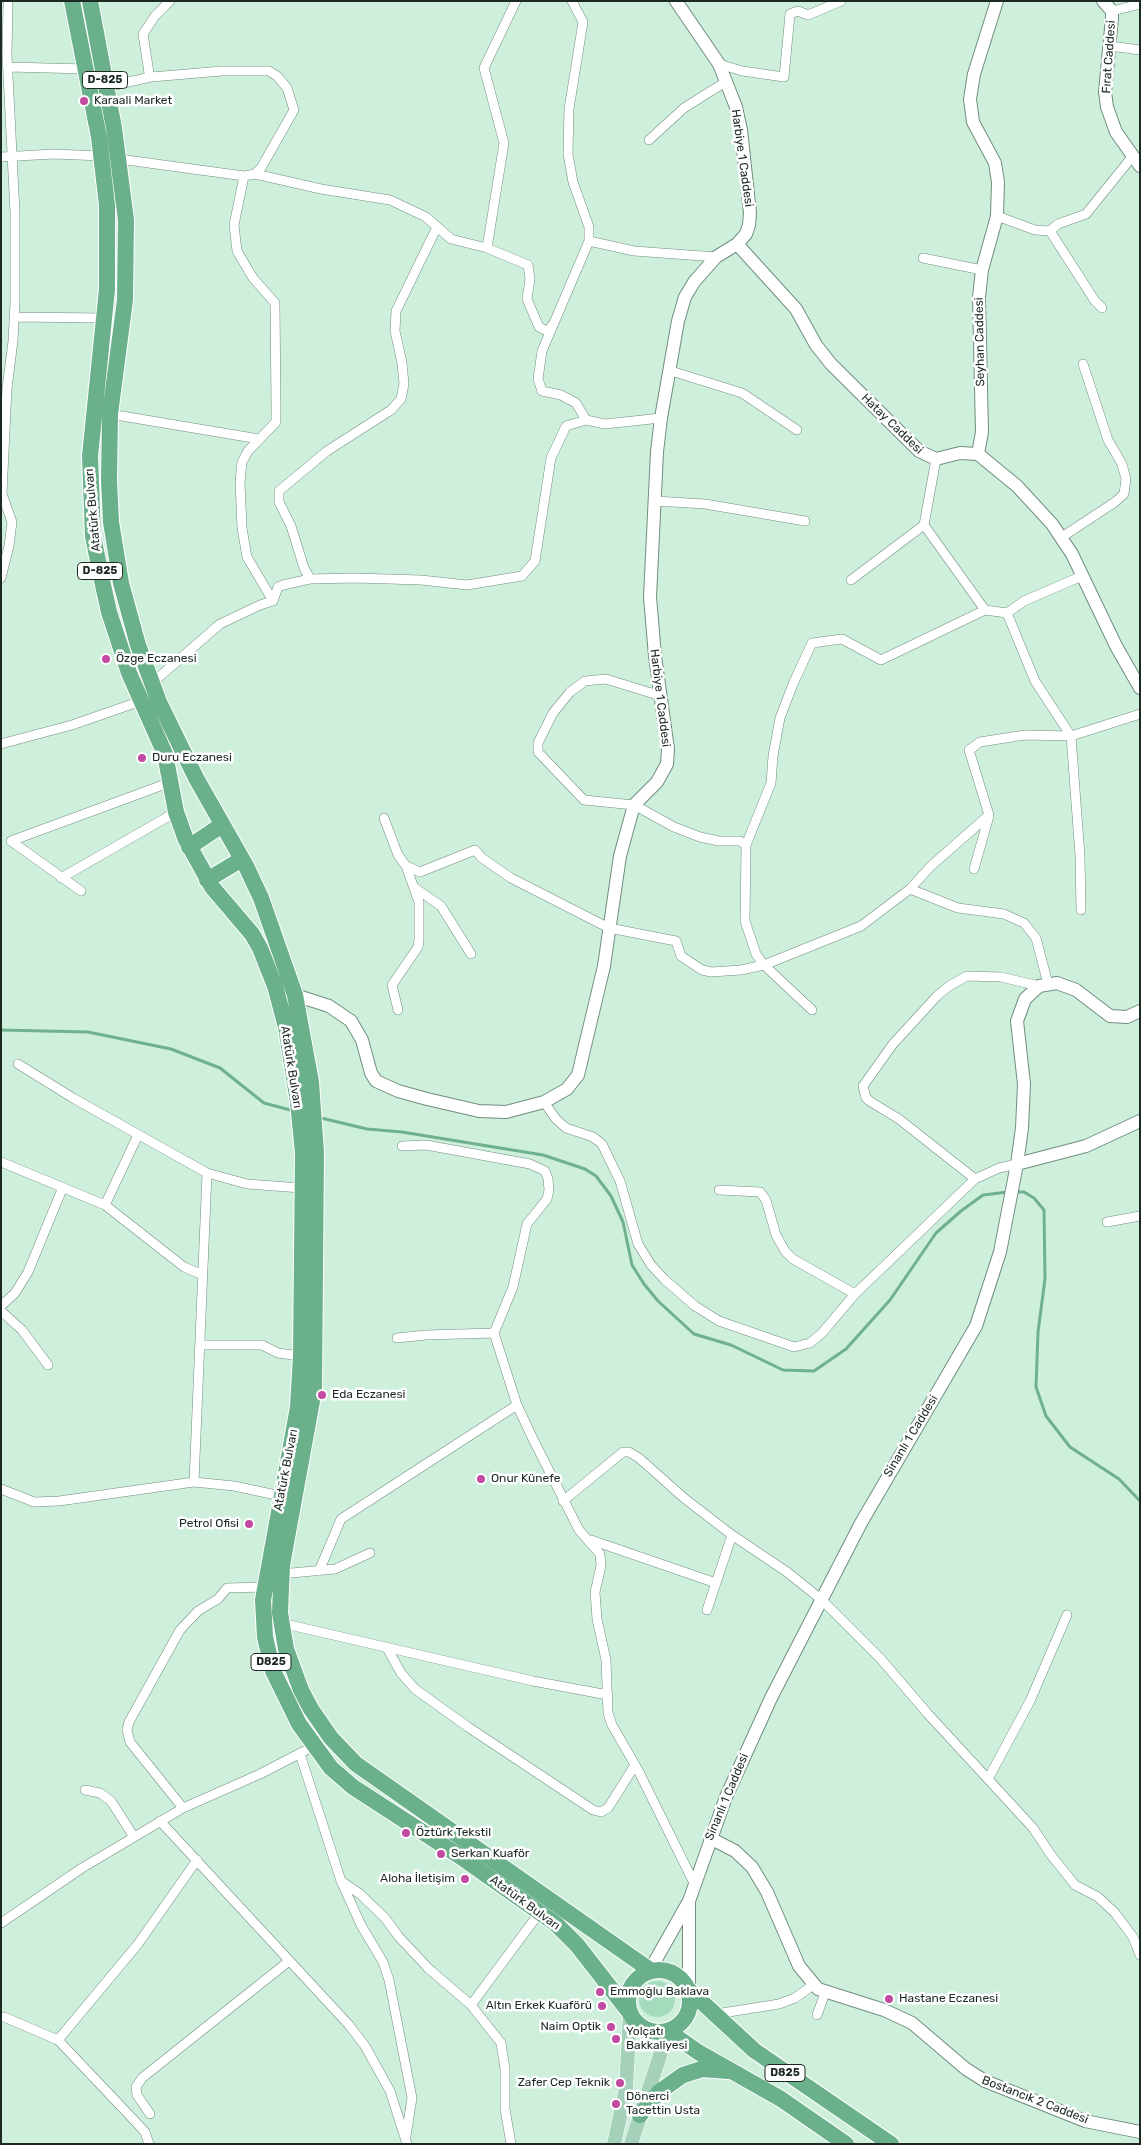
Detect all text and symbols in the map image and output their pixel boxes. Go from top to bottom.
street label: Fırat Caddesi [1099,20,1119,94]
road number: D-825 [82,72,128,88]
place label: Karaali Market [94,94,172,108]
marker: Karaali Market [78,95,90,107]
street label: Harbiye 1 Caddesi [728,108,756,208]
street label: Seyhan Caddesi [972,297,988,387]
street label: Hatay Caddesi [858,391,926,457]
street label: Atatürk Bulvarı [82,468,104,552]
road number: D-825 [78,562,122,580]
street label: Harbiye 1 Caddesi [647,648,673,748]
place label: Özge Eczanesi [116,652,197,666]
marker: Özge Eczanesi [100,653,112,665]
place label: Duru Eczanesi [152,751,232,765]
marker: Duru Eczanesi [136,752,148,764]
street label: Atatürk Bulvarı [277,1025,305,1109]
place label: Eda Eczanesi [332,1388,405,1402]
marker: Eda Eczanesi [316,1389,328,1401]
street label: Sinanlı 1 Caddesi [881,1392,941,1480]
street label: Atatürk Bulvarı [271,1428,301,1512]
place label: Onur Künefe [491,1472,560,1486]
marker: Onur Künefe [475,1473,487,1485]
place label: Petrol Ofisi [179,1517,239,1531]
marker: Petrol Ofisi [243,1518,255,1530]
road number: D825 [251,1654,291,1670]
street label: Sinanlı 1 Caddesi [702,1751,752,1843]
place label: Öztürk Tekstil [416,1826,491,1840]
marker: Öztürk Tekstil [400,1827,412,1839]
place label: Serkan Kuaför [451,1847,529,1861]
marker: Serkan Kuaför [435,1848,447,1860]
place label: Aloha İletişim [380,1872,455,1886]
marker: Aloha İletişim [459,1873,471,1885]
street label: Atatürk Bulvarı [487,1873,563,1933]
place label: Emmoğlu Baklava [610,1985,709,1999]
marker: Emmoğlu Baklava [594,1986,606,1998]
place label: Hastane Eczanesi [899,1992,998,2006]
marker: Hastane Eczanesi [883,1993,895,2005]
place label: Altın Erkek Kuaförü [486,1999,592,2013]
marker: Altın Erkek Kuaförü [596,2000,608,2012]
place label: Naim Optik [541,2020,601,2034]
marker: Naim Optik [605,2021,617,2033]
place label: Yolçatı Bakkaliyesi [626,2025,687,2053]
marker: Yolçatı Bakkaliyesi [610,2033,622,2045]
road number: D825 [765,2064,805,2082]
street label: Bostancık 2 Caddesi [980,2073,1090,2127]
place label: Zafer Cep Teknik [518,2076,610,2090]
marker: Zafer Cep Teknik [614,2077,626,2089]
place label: Dönerci Tacettin Usta [626,2090,700,2118]
marker: Dönerci Tacettin Usta [610,2098,622,2110]

